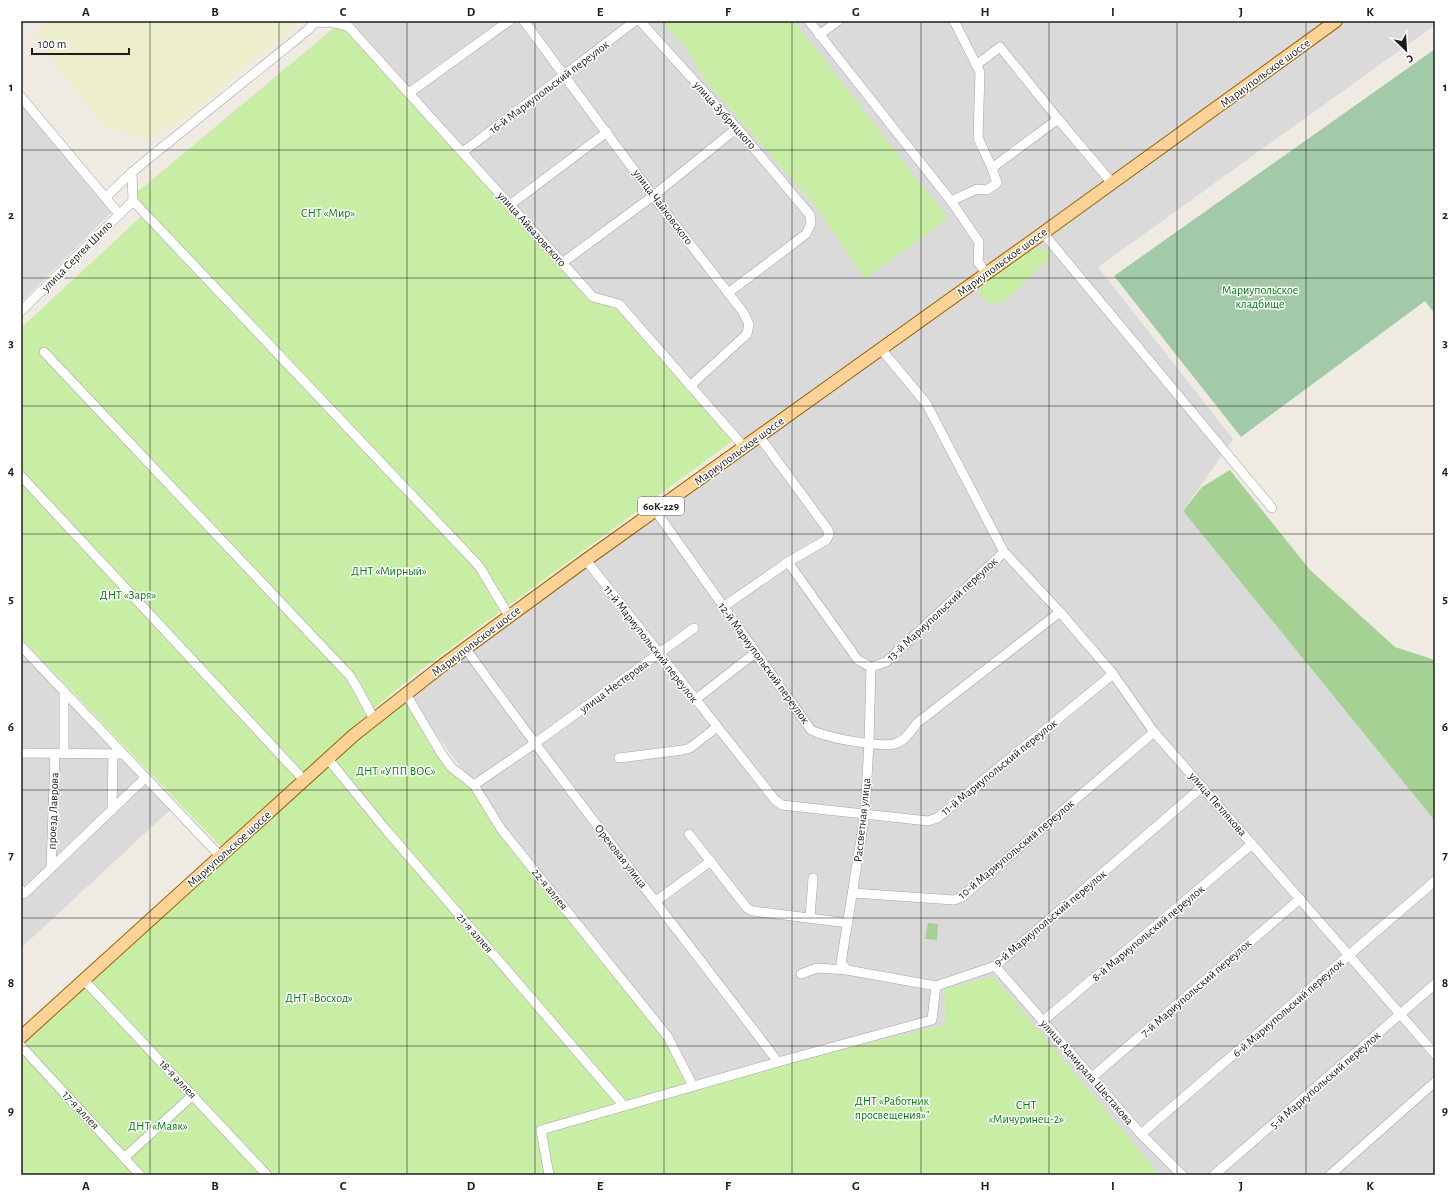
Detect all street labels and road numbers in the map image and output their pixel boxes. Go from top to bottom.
street label: Мариупольское шоссе [1218,36,1313,110]
street label: 16-й Мариупольский переулок [487,38,612,137]
street label: улица Зубрицкого [690,78,759,152]
street label: улица Чайковского [629,166,695,248]
street label: улица Айвазовского [494,188,569,270]
street label: улица Сергея Шило [39,218,115,295]
street label: Мариупольское шоссе [955,225,1050,299]
street label: Мариупольское шоссе [692,414,787,488]
road number: 60К-229 [638,497,684,515]
street label: 13-й Мариупольский переулок [885,554,1001,664]
street label: 11-й Мариупольский переулок [601,583,701,706]
street label: 12-й Мариупольский переулок [715,600,812,727]
street label: Мариупольское шоссе [429,604,523,679]
street label: улица Нестерова [577,657,652,716]
street label: 11-й Мариупольский переулок [939,716,1060,818]
street label: улица Петлякова [1186,769,1249,839]
street label: проезд Лаврова [46,772,60,850]
street label: Рассветная улица [852,777,873,863]
street label: 10-й Мариупольский переулок [956,797,1077,902]
street label: Мариупольское шоссе [185,808,274,890]
street label: Ореховая улица [592,822,650,891]
street label: 22-я аллея [530,866,570,912]
street label: 9-й Мариупольский переулок [992,867,1109,969]
street label: 8-й Мариупольский переулок [1090,882,1207,984]
street label: 21-я аллея [455,911,495,955]
street label: 7-й Мариупольский переулок [1139,937,1255,1040]
street label: 6-й Мариупольский переулок [1230,956,1347,1060]
street label: улица Адмирала Шестакова [1037,1016,1136,1128]
street label: 5-й Мариупольский переулок [1268,1029,1384,1132]
street label: 18-я аллея [157,1057,199,1101]
street label: 17-я аллея [60,1088,102,1132]

